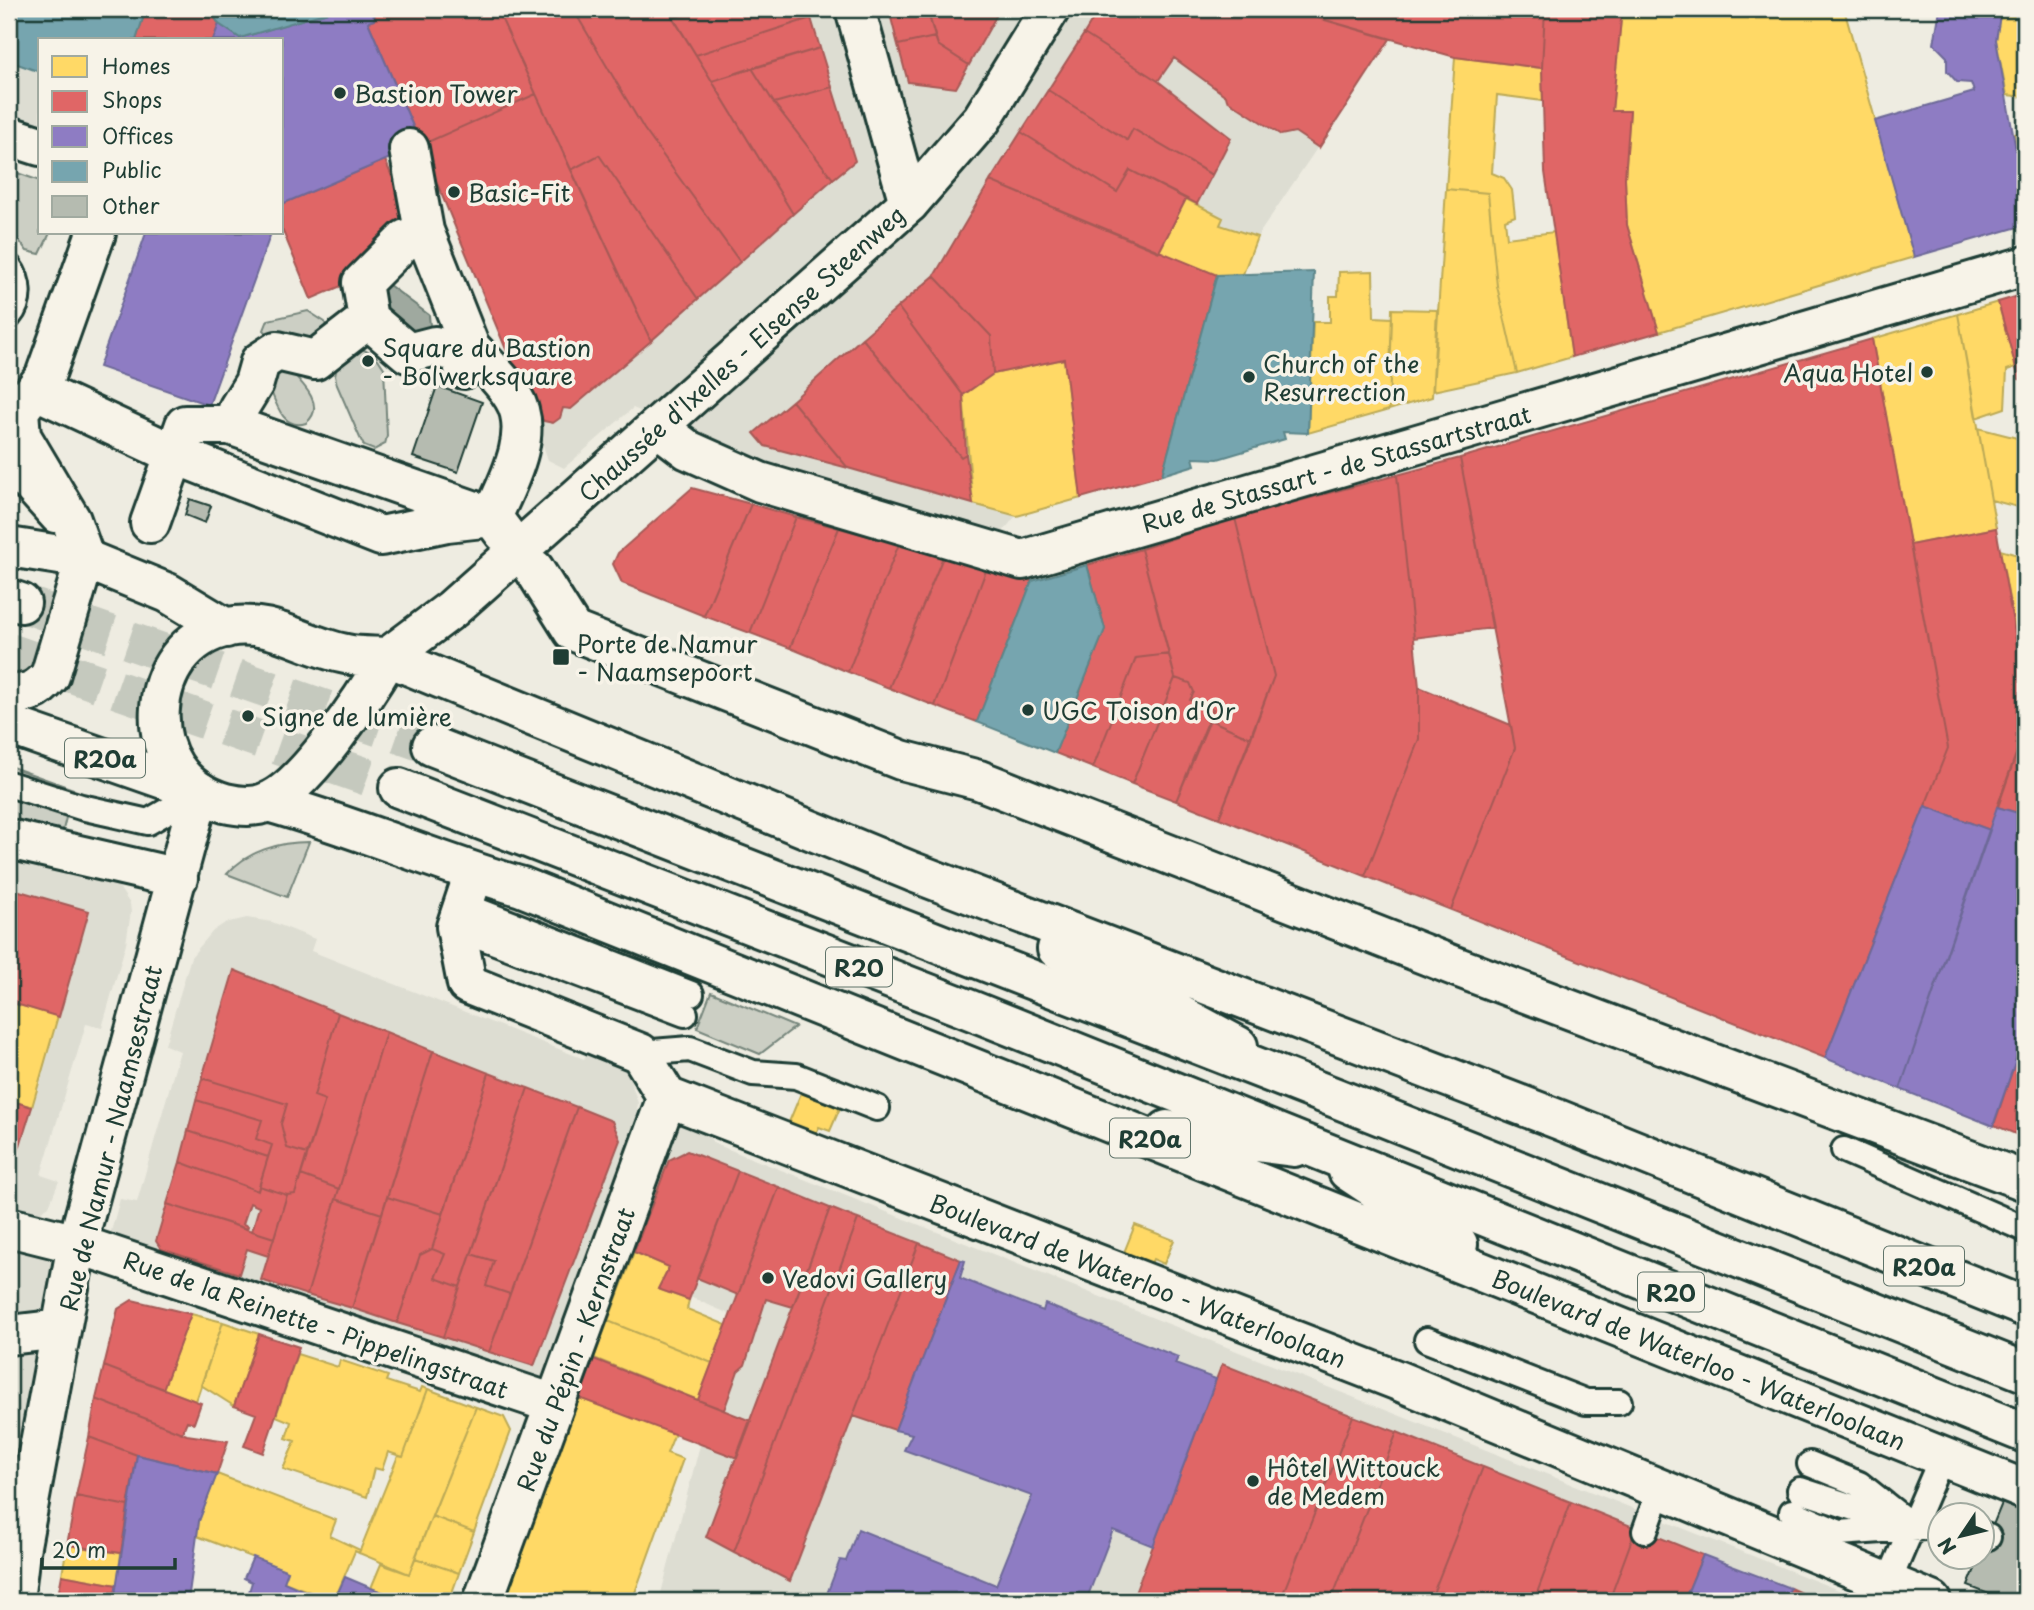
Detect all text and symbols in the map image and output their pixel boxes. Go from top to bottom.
legend [38,38,284,234]
text: Homes [102,49,170,81]
place label: Bastion Tower [354,75,518,111]
text: Shops [102,83,162,115]
marker: Bastion Tower [332,85,348,101]
text: Offices [102,119,173,151]
text: Public [102,153,162,185]
place label: Basic-Fit [468,174,570,210]
marker: Basic-Fit [446,184,462,200]
text: Other [102,189,160,221]
street label: Chaussée d'Ixelles - Elsense Steenweg [570,196,912,510]
place label: Square du Bastion - Bolwerksquare [382,329,591,393]
place label: Church of the Resurrection [1263,345,1419,409]
marker: Square du Bastion - Bolwerksquare [360,353,376,369]
place label: Aqua Hotel [1783,354,1913,390]
marker: Aqua Hotel [1919,364,1935,380]
marker: Church of the Resurrection [1241,369,1257,385]
street label: Rue de Stassart - de Stassartstraat [1137,395,1535,541]
place label: Porte de Namur - Naamsepoort [577,625,758,689]
marker: Porte de Namur - Naamsepoort [551,647,571,667]
place label: UGC Toison d'Or [1042,692,1236,728]
place label: Signe de lumière [262,698,452,734]
marker: UGC Toison d'Or [1020,702,1036,718]
marker: Signe de lumière [240,708,256,724]
road number: R20a [65,738,145,778]
road number: R20 [826,948,892,986]
street label: Rue de Namur - Naamsestraat [50,961,171,1315]
road number: R20a [1110,1119,1190,1158]
street label: Boulevard de Waterloo - Waterloolaan [925,1184,1351,1376]
street label: Rue du Pépin - Kernstraat [507,1202,643,1496]
street label: Rue de la Reinette - Pippelingstraat [119,1241,514,1407]
road number: R20a [1884,1246,1964,1286]
street label: Boulevard de Waterloo - Waterloolaan [1487,1259,1911,1459]
place label: Vedovi Gallery [782,1260,947,1296]
marker: Vedovi Gallery [760,1270,776,1286]
road number: R20 [1638,1273,1704,1312]
place label: Hôtel Wittouck de Medem [1267,1449,1440,1513]
marker: Hôtel Wittouck de Medem [1245,1473,1261,1489]
north arrow [1926,1502,1996,1572]
scale bar [42,1526,175,1570]
text: N [1930,1532,1962,1561]
text: 20 m [52,1533,106,1565]

